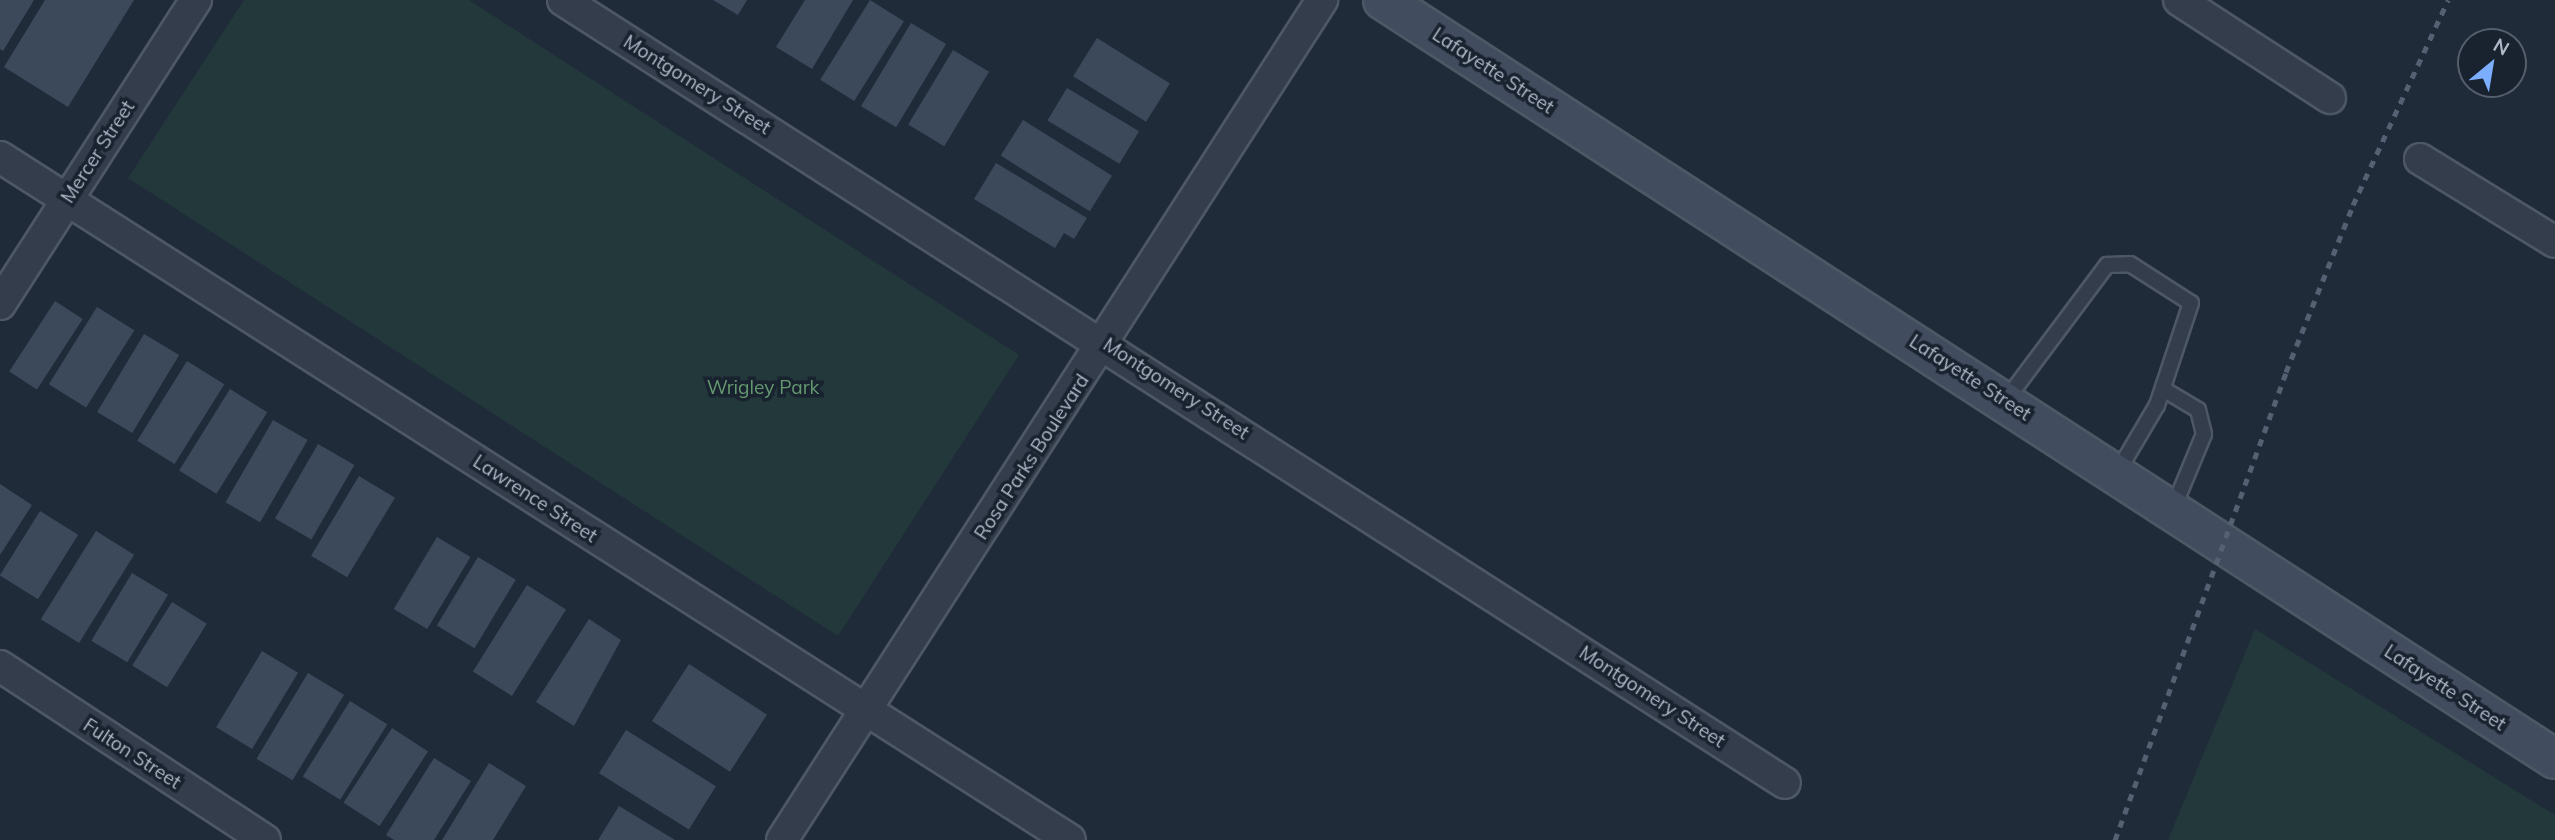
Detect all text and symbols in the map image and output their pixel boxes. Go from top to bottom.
street label: Lafayette Street [1428,23,1558,119]
north arrow [2457,28,2527,98]
street label: Montgomery Street [619,30,775,140]
text: N [2489,33,2514,61]
street label: Mercer Street [56,97,140,207]
street label: Lafayette Street [1905,330,2035,426]
street label: Montgomery Street [1099,333,1253,445]
street label: Rosa Parks Boulevard [970,370,1094,544]
park label: Wrigley Park [707,377,819,399]
street label: Lawrence Street [469,450,601,548]
street label: Lafayette Street [2380,640,2510,736]
street label: Montgomery Street [1575,641,1729,753]
street label: Fulton Street [79,714,185,794]

